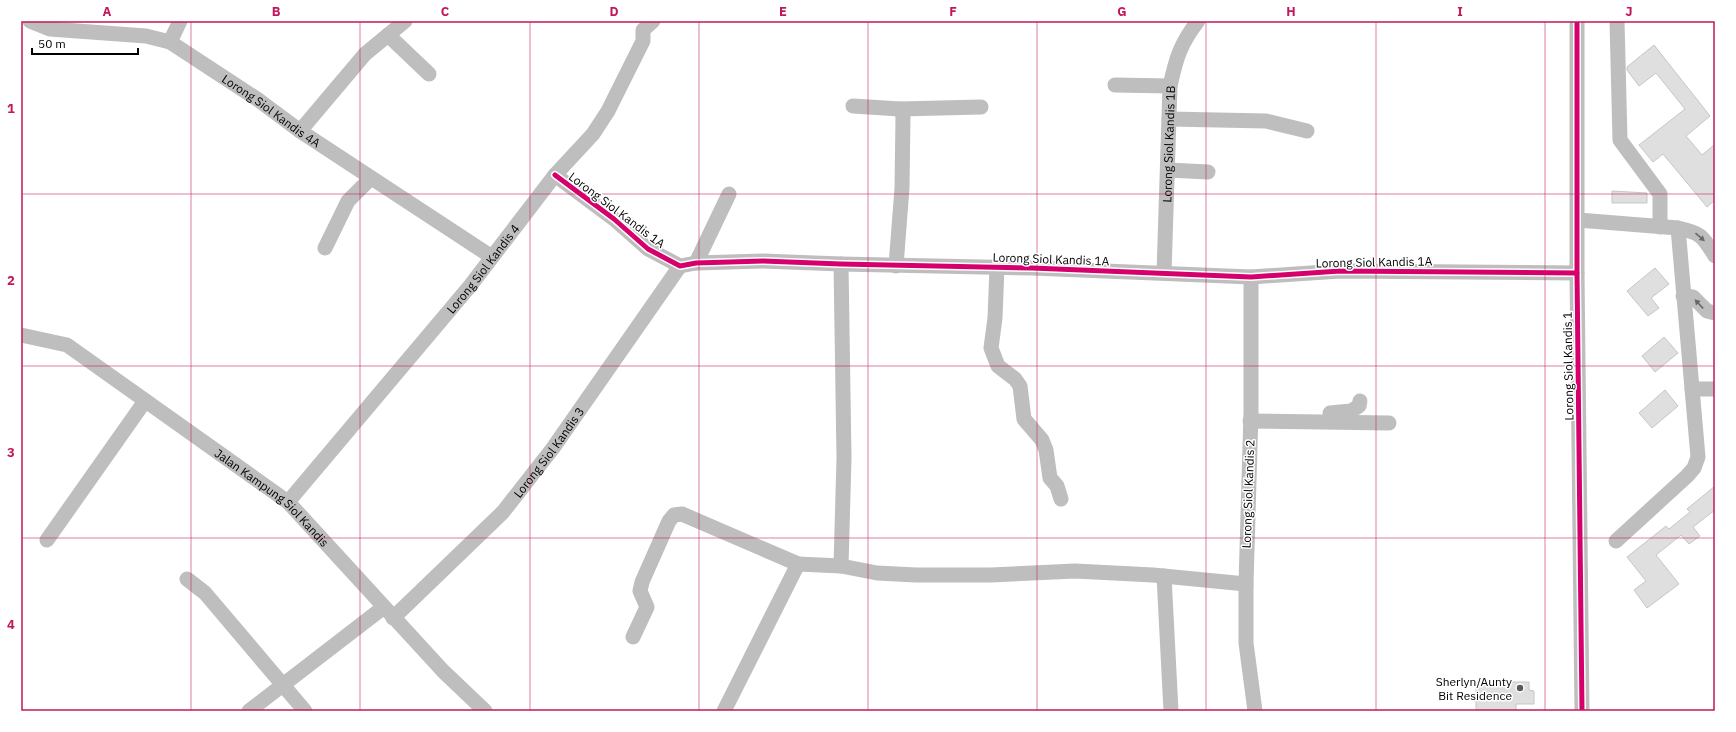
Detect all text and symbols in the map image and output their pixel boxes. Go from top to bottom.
text: A [103,3,112,20]
text: B [272,3,281,20]
text: C [441,3,450,20]
text: D [609,3,619,20]
text: E [779,3,787,20]
text: F [949,3,957,20]
text: G [1117,3,1127,20]
text: H [1286,3,1296,20]
text: I [1457,3,1463,20]
text: J [1625,3,1633,20]
scale bar [32,30,138,56]
text: 50 m [38,36,66,51]
street label: Lorong Siol Kandis 4A [219,71,324,150]
street label: Lorong Siol Kandis 1B [1159,85,1178,203]
text: 1 [7,100,15,117]
street label: Lorong Siol Kandis 1A [566,169,668,251]
street label: Lorong Siol Kandis 4 [443,221,522,316]
one-way arrow [1695,232,1705,241]
street label: Lorong Siol Kandis 1A [992,249,1110,269]
street label: Lorong Siol Kandis 1A [1316,253,1433,271]
text: 2 [7,272,15,289]
one-way arrow [1695,299,1704,309]
street label: Lorong Siol Kandis 1 [1560,311,1576,421]
street label: Lorong Siol Kandis 3 [510,404,587,500]
street label: Lorong Siol Kandis 2 [1239,439,1257,549]
text: 3 [7,444,15,461]
street label: Jalan Kampung Siol Kandis [212,445,333,550]
text: 4 [7,616,15,633]
place label: Sherlyn/Aunty Bit Residence [1436,674,1512,703]
marker: Sherlyn/Aunty Bit Residence [1515,683,1525,693]

